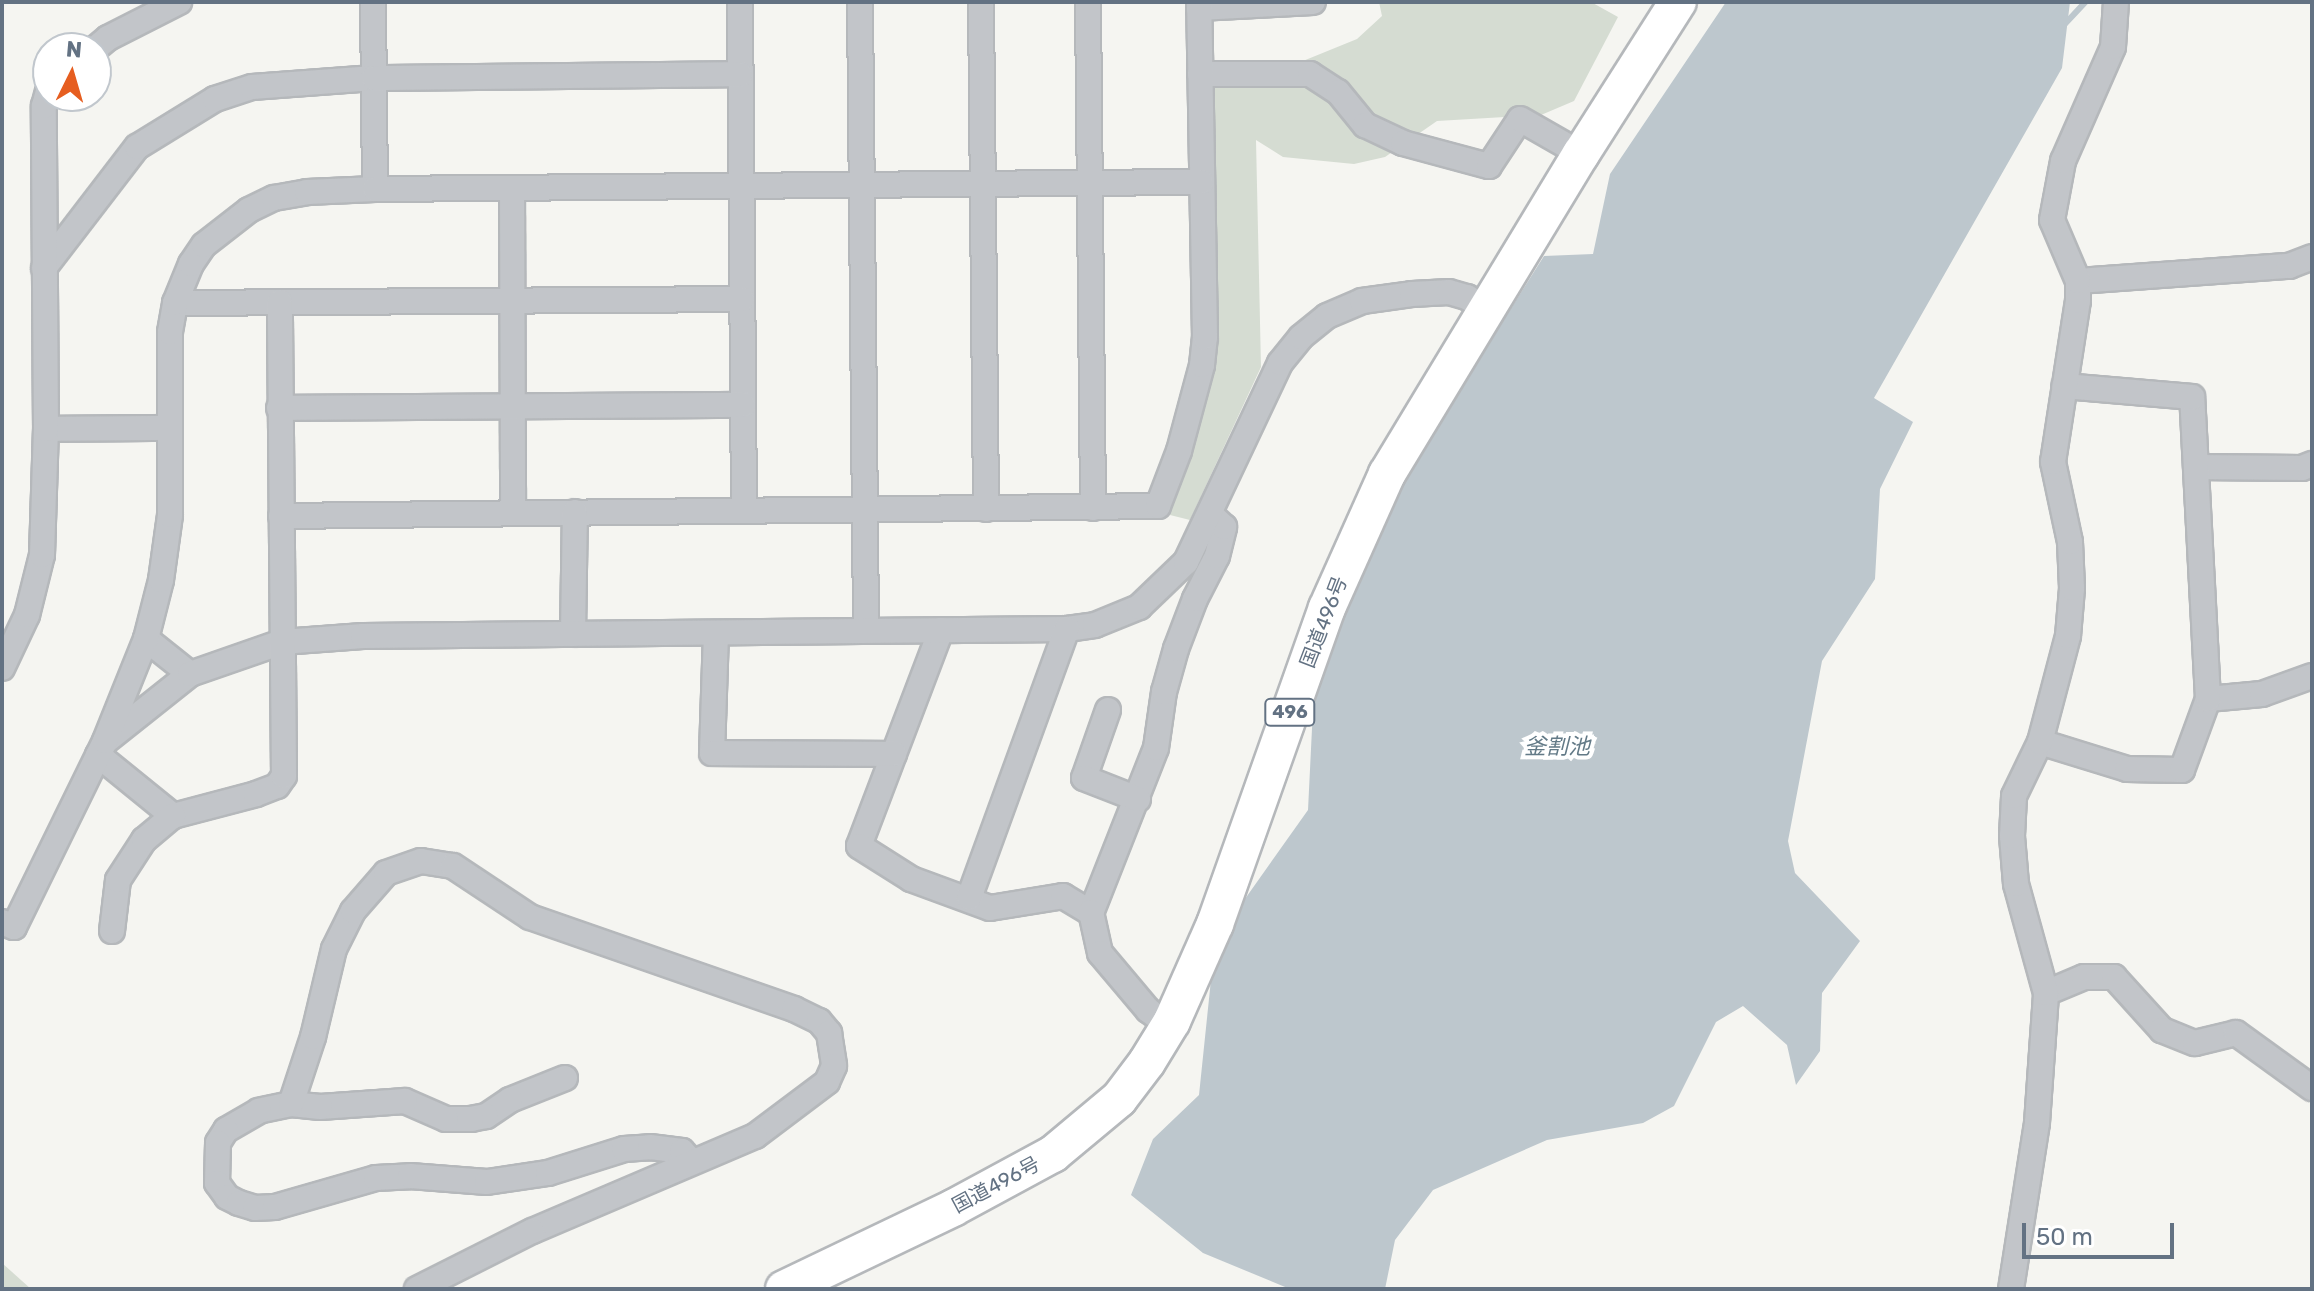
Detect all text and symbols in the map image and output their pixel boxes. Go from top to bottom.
north arrow [32,32,112,112]
text: N [65,35,83,64]
street label: 国道496号 [1296,573,1352,671]
road number: 496 [1264,698,1316,726]
water label: 釜割池 [1524,734,1590,760]
street label: 国道496号 [948,1152,1044,1218]
scale bar [2026,1207,2178,1257]
text: 50 m [2036,1223,2093,1251]

